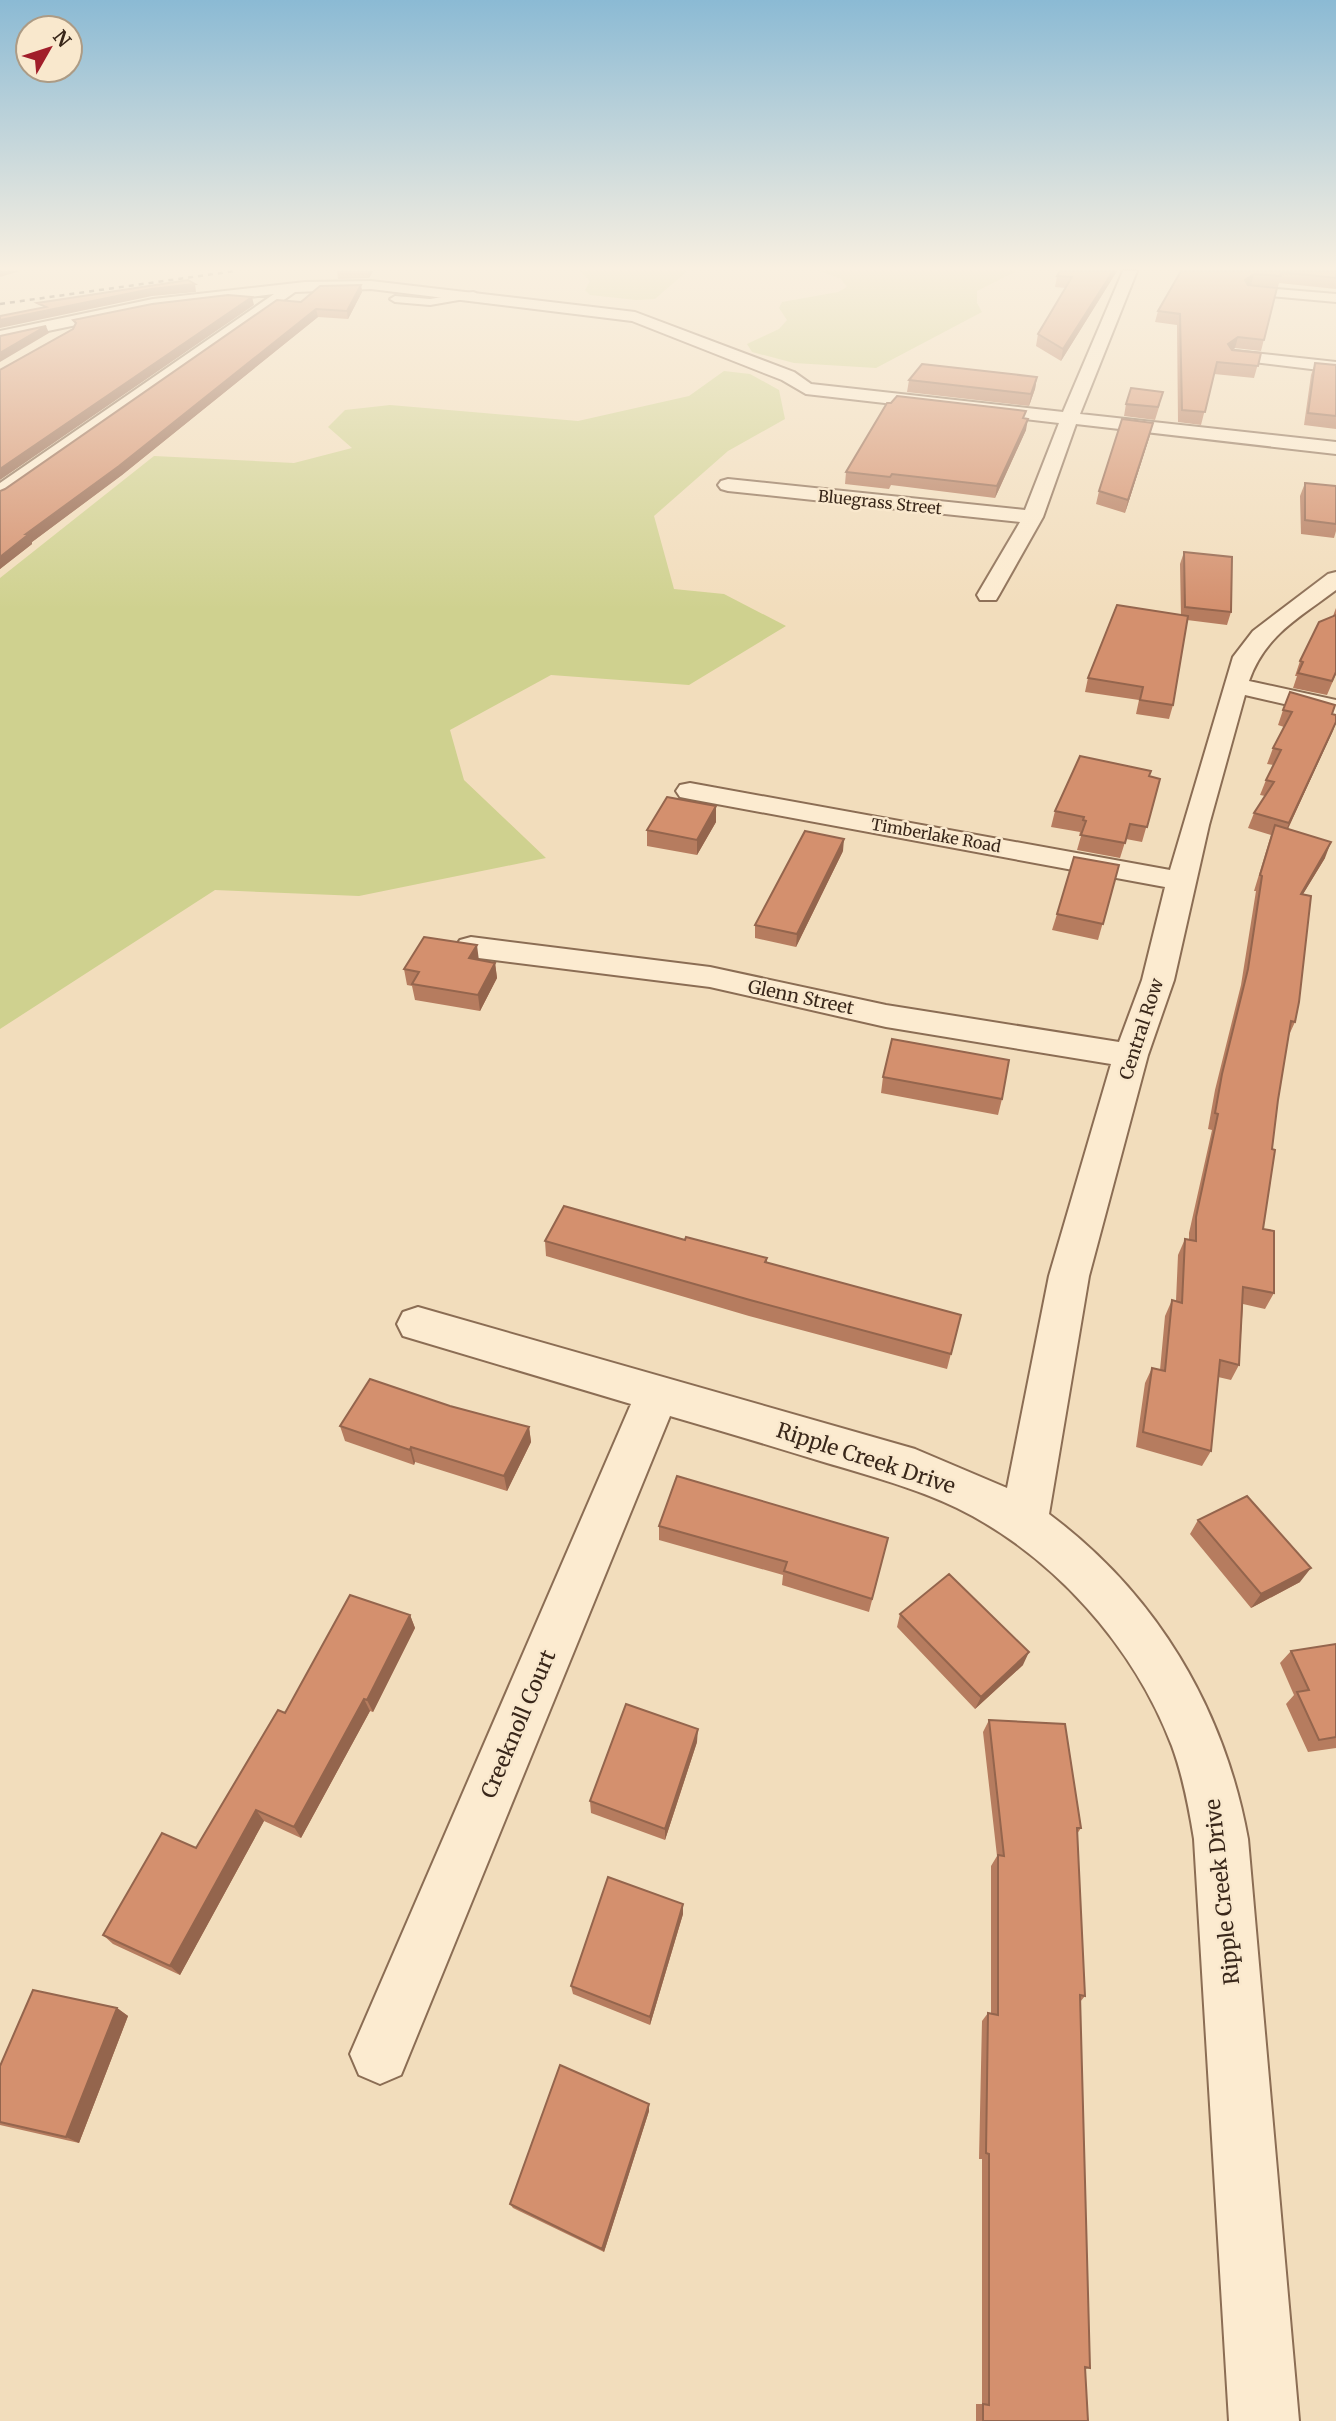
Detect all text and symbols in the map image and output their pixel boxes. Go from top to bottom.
north arrow [14,14,84,84]
text: N [48,25,76,52]
street label: Bluegrass Street [817,486,944,519]
street label: Timberlake Road [870,814,1003,856]
street label: Glenn Street [746,975,856,1019]
street label: Central Row [1114,975,1168,1083]
street label: Ripple Creek Drive [773,1416,959,1500]
street label: Creeknoll Court [475,1646,561,1802]
street label: Ripple Creek Drive [1199,1798,1245,1986]

